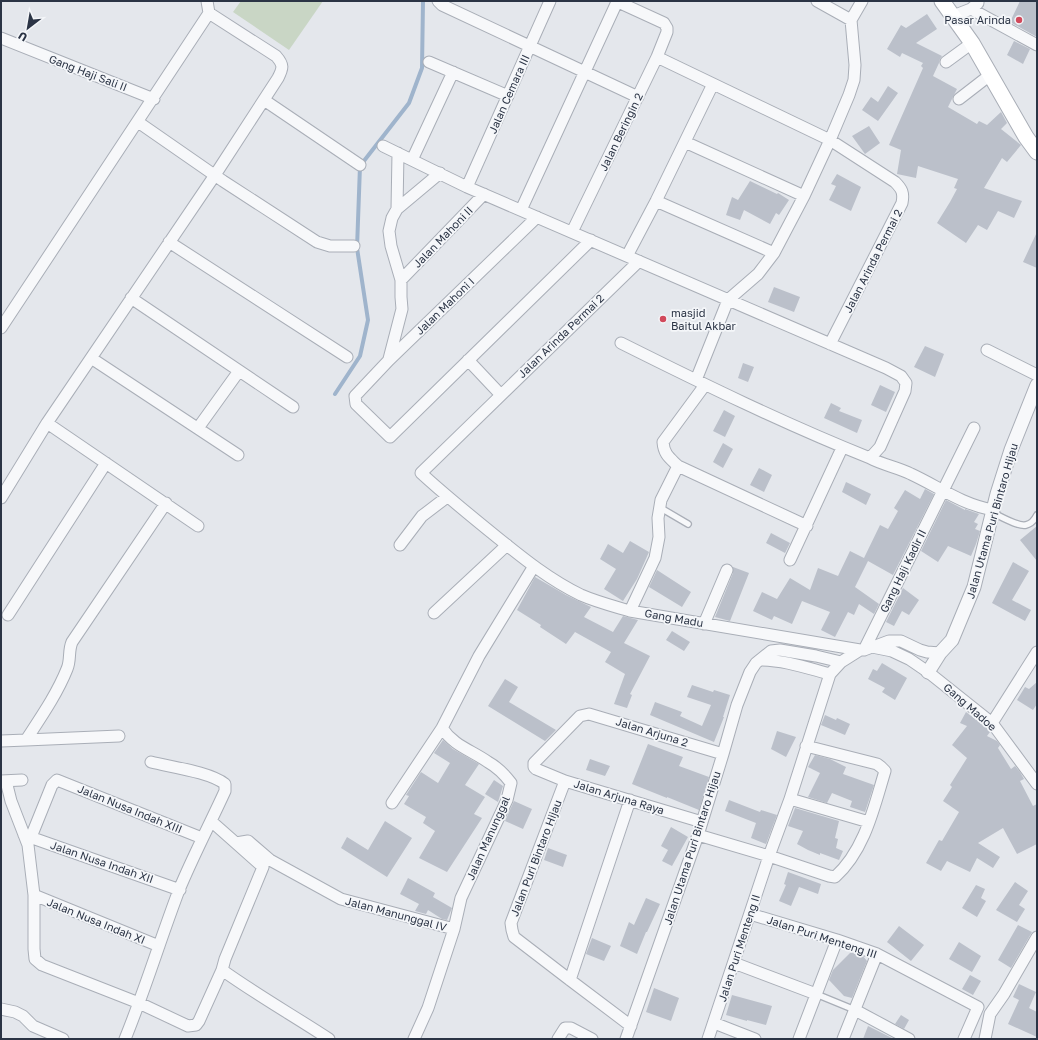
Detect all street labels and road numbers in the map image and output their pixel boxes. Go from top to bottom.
street label: Gang Haji Sali II [47,52,129,93]
street label: Jalan Cemara III [485,52,532,135]
street label: Jalan Beringin 2 [596,91,645,173]
street label: Jalan Mahoni II [410,203,475,270]
street label: Jalan Arinda Permai 2 [841,207,904,315]
street label: Jalan Mahoni I [413,274,477,337]
street label: Jalan Arinda Permai 2 [515,291,606,380]
street label: Jalan Utama Puri Bintaro Hijau [963,442,1020,600]
street label: Gang Haji Kadir II [877,527,928,614]
street label: Gang Madu [644,606,704,629]
street label: Gang Madoe [941,680,999,733]
street label: Jalan Arjuna 2 [614,714,690,749]
street label: Jalan Utama Puri Bintaro Hijau [660,769,723,926]
street label: Jalan Arjuna Raya [572,777,666,816]
street label: Jalan Nusa Indah XIII [76,782,184,835]
street label: Jalan Manunggal [463,793,512,882]
street label: Jalan Puri Bintaro Hijau [507,798,564,918]
street label: Jalan Nusa Indah XII [49,838,155,885]
street label: Jalan Puri Menteng II [715,893,762,1003]
street label: Jalan Manunggal IV [344,894,449,933]
street label: Jalan Nusa Indah XI [45,895,147,946]
street label: Jalan Puri Menteng III [765,913,879,961]

